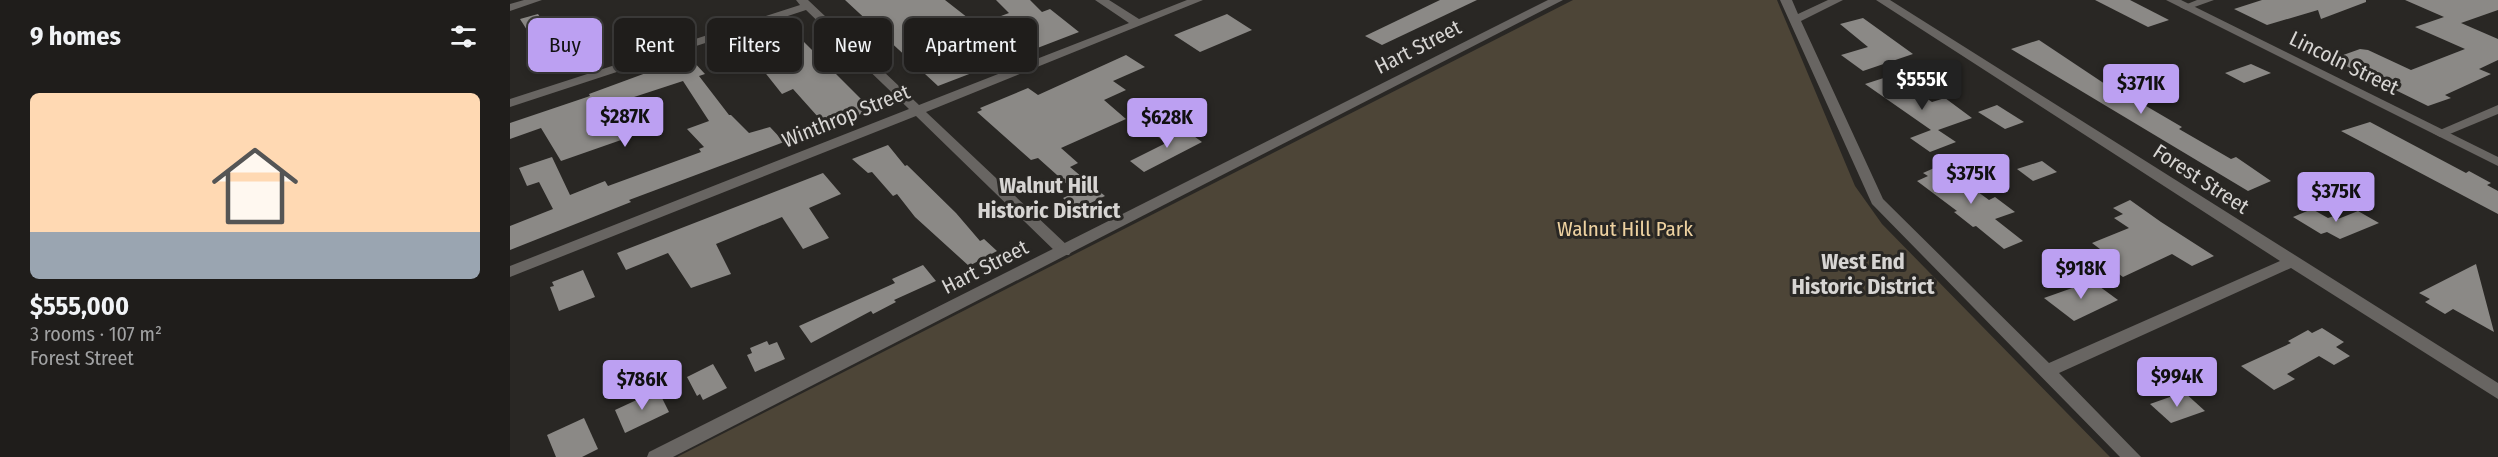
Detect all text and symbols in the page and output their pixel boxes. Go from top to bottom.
street label: Hart Street [1370,14,1466,80]
chip: Buy [528,18,602,72]
chip: Rent [614,18,695,72]
chip: Filters [707,18,802,72]
chip: New [814,18,892,72]
chip: Apartment [904,18,1037,72]
icon: filters [447,20,480,53]
text: 9 homes [30,21,121,52]
street label: Lincoln Street [2285,25,2403,101]
pin: $555K [1880,60,1964,111]
pin: $371K [2099,64,2183,115]
text: $555K [1897,67,1947,91]
text: $371K [2117,71,2165,95]
street label: Winthrop Street [778,79,914,153]
pin: $287K [583,97,667,148]
pin: $628K [1125,98,1209,149]
text: $287K [600,104,650,128]
text: $628K [1141,105,1193,129]
icon: home [201,132,309,240]
street label: Forest Street [2148,138,2254,220]
pin: $375K [1929,154,2013,205]
text: $375K [1946,161,1996,185]
district label: Walnut Hill Historic District [978,172,1121,224]
pin: $375K [2294,172,2378,223]
text: $375K [2311,179,2361,203]
park label: Walnut Hill Park [1557,216,1693,242]
street label: Hart Street [937,234,1033,300]
district label: West End Historic District [1792,248,1935,300]
pin: $918K [2039,249,2123,300]
text: $918K [2056,256,2106,280]
text: $555,000 [30,291,129,322]
text: 3 rooms · 107 m² [30,322,162,346]
text: Forest Street [30,346,134,370]
pin: $994K [2135,357,2219,408]
pin: $786K [600,360,684,411]
text: $994K [2151,364,2203,388]
text: $786K [617,367,667,391]

